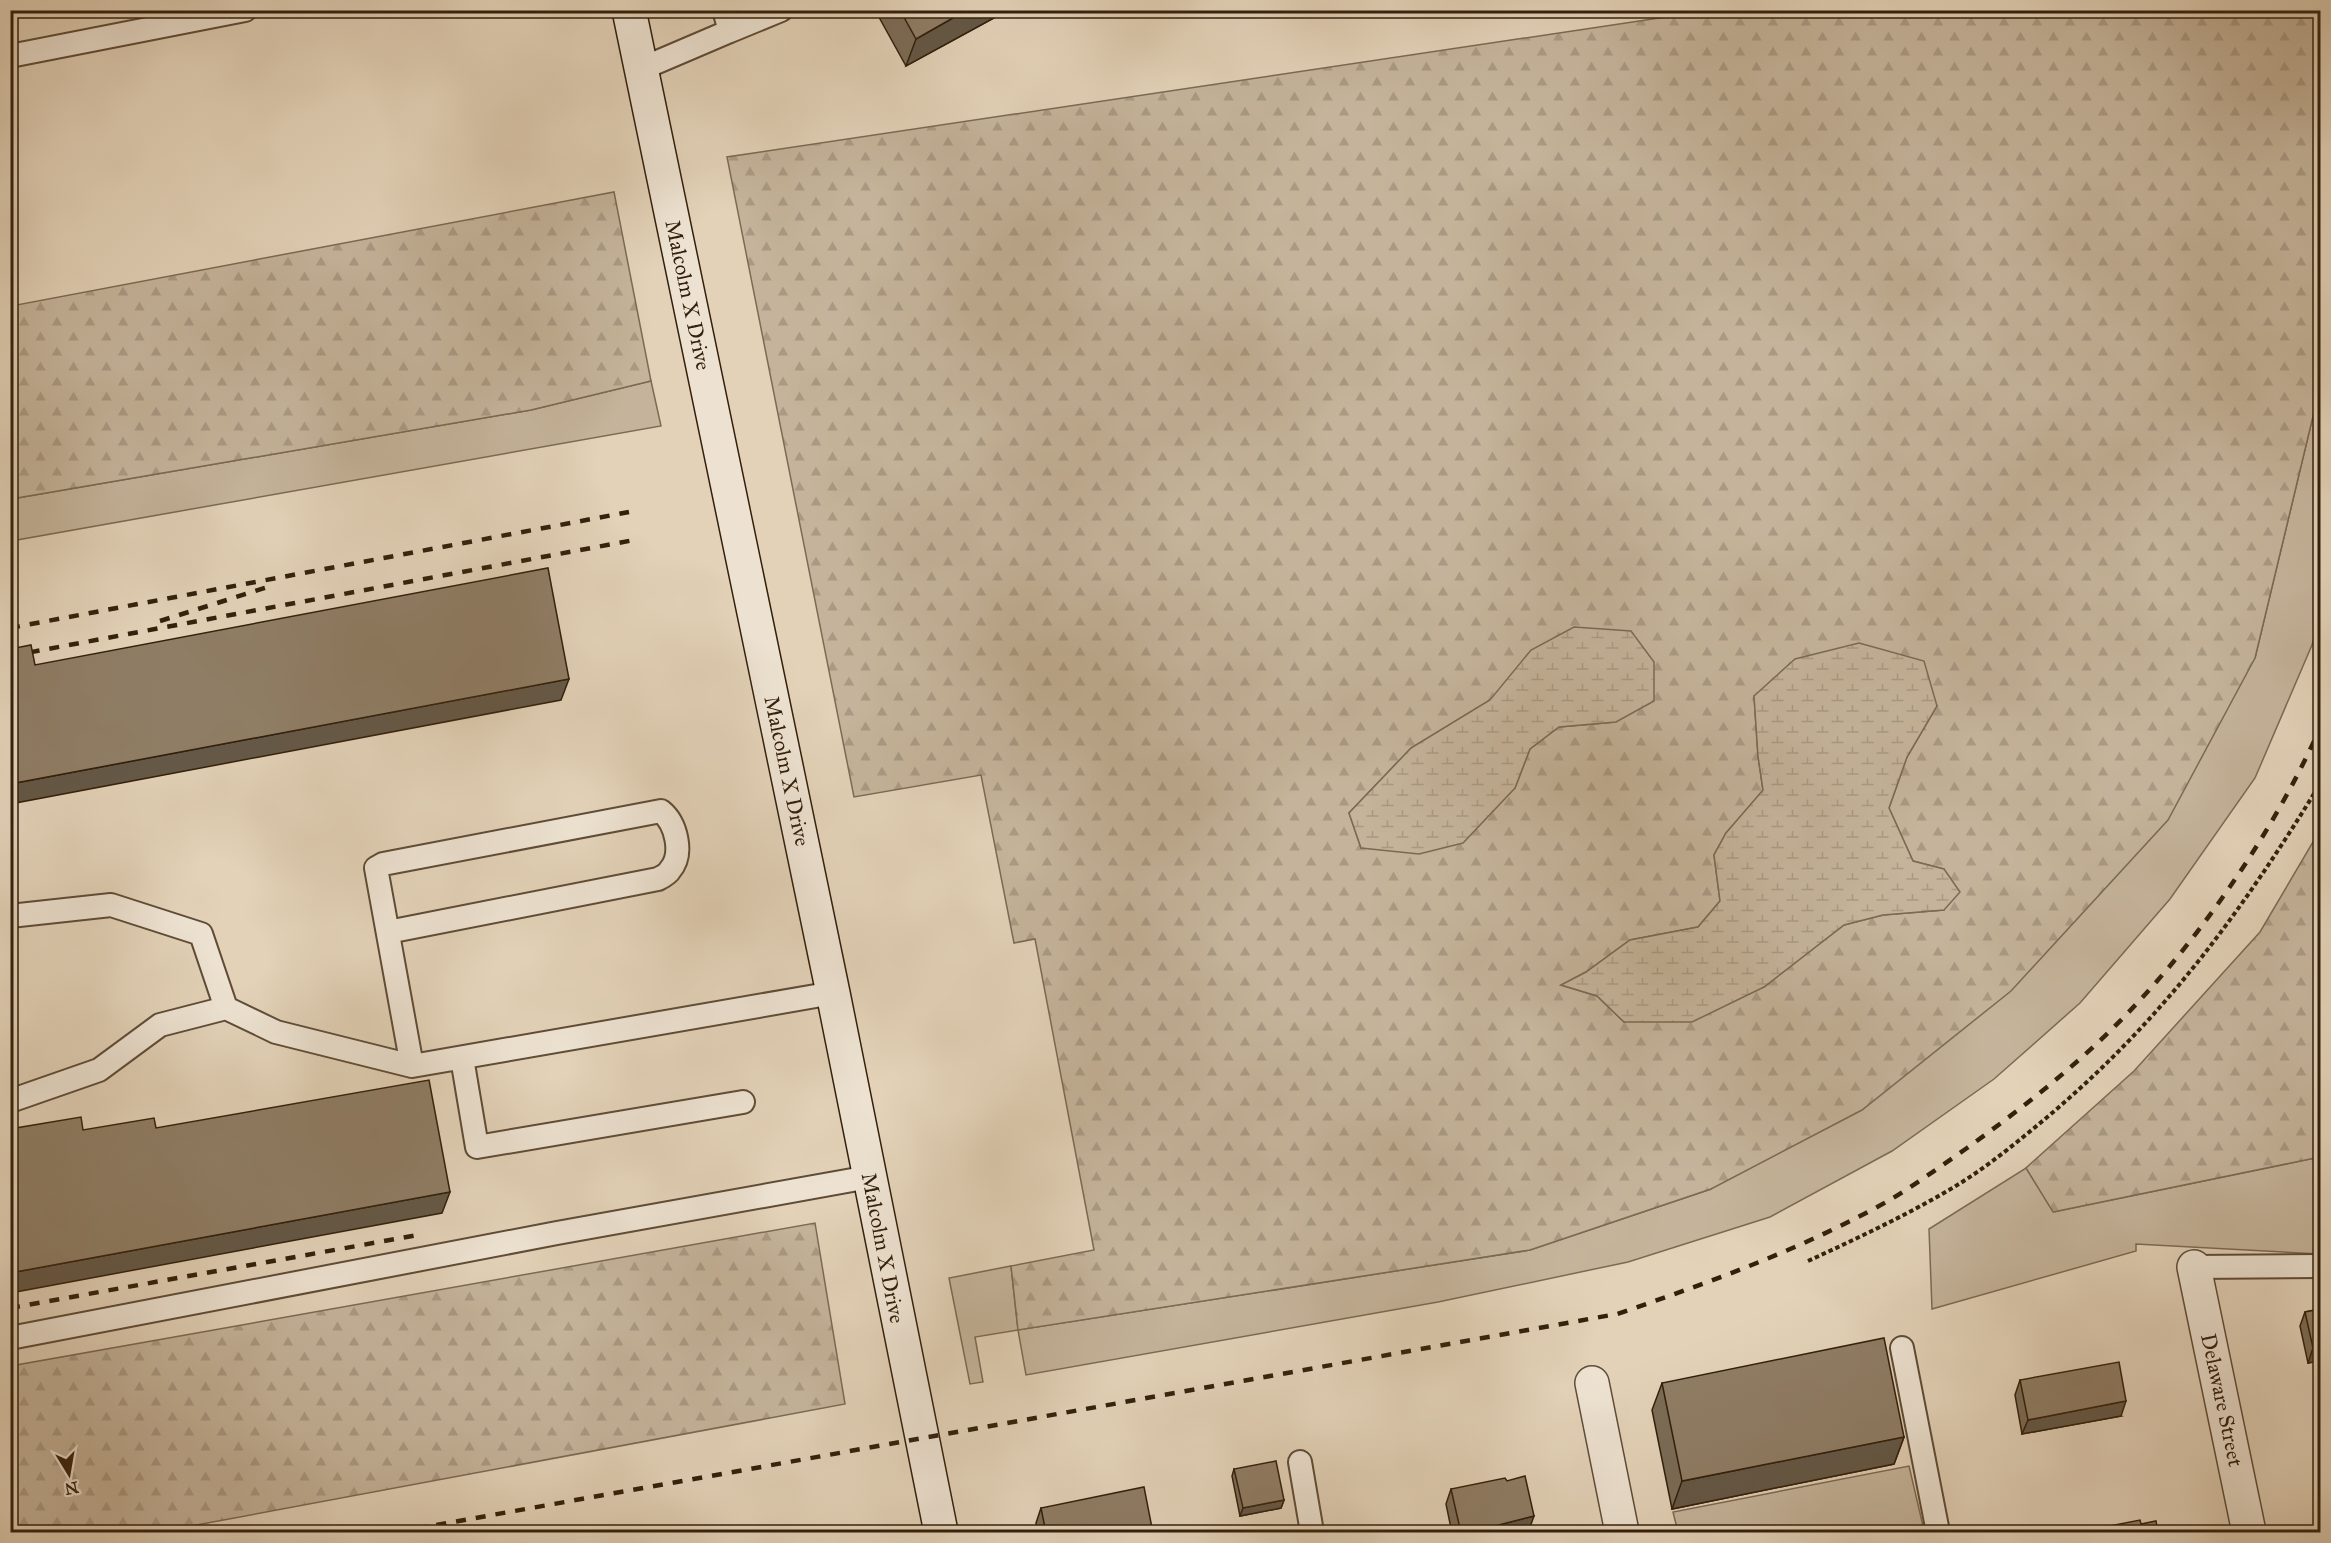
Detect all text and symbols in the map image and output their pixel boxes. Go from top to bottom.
street label: Malcolm X Drive [659,218,717,373]
street label: Malcolm X Drive [758,694,816,849]
street label: Malcolm X Drive [856,1170,910,1326]
street label: Delaware Street [2195,1331,2249,1470]
north arrow [39,1444,99,1504]
text: N [63,1478,80,1499]

